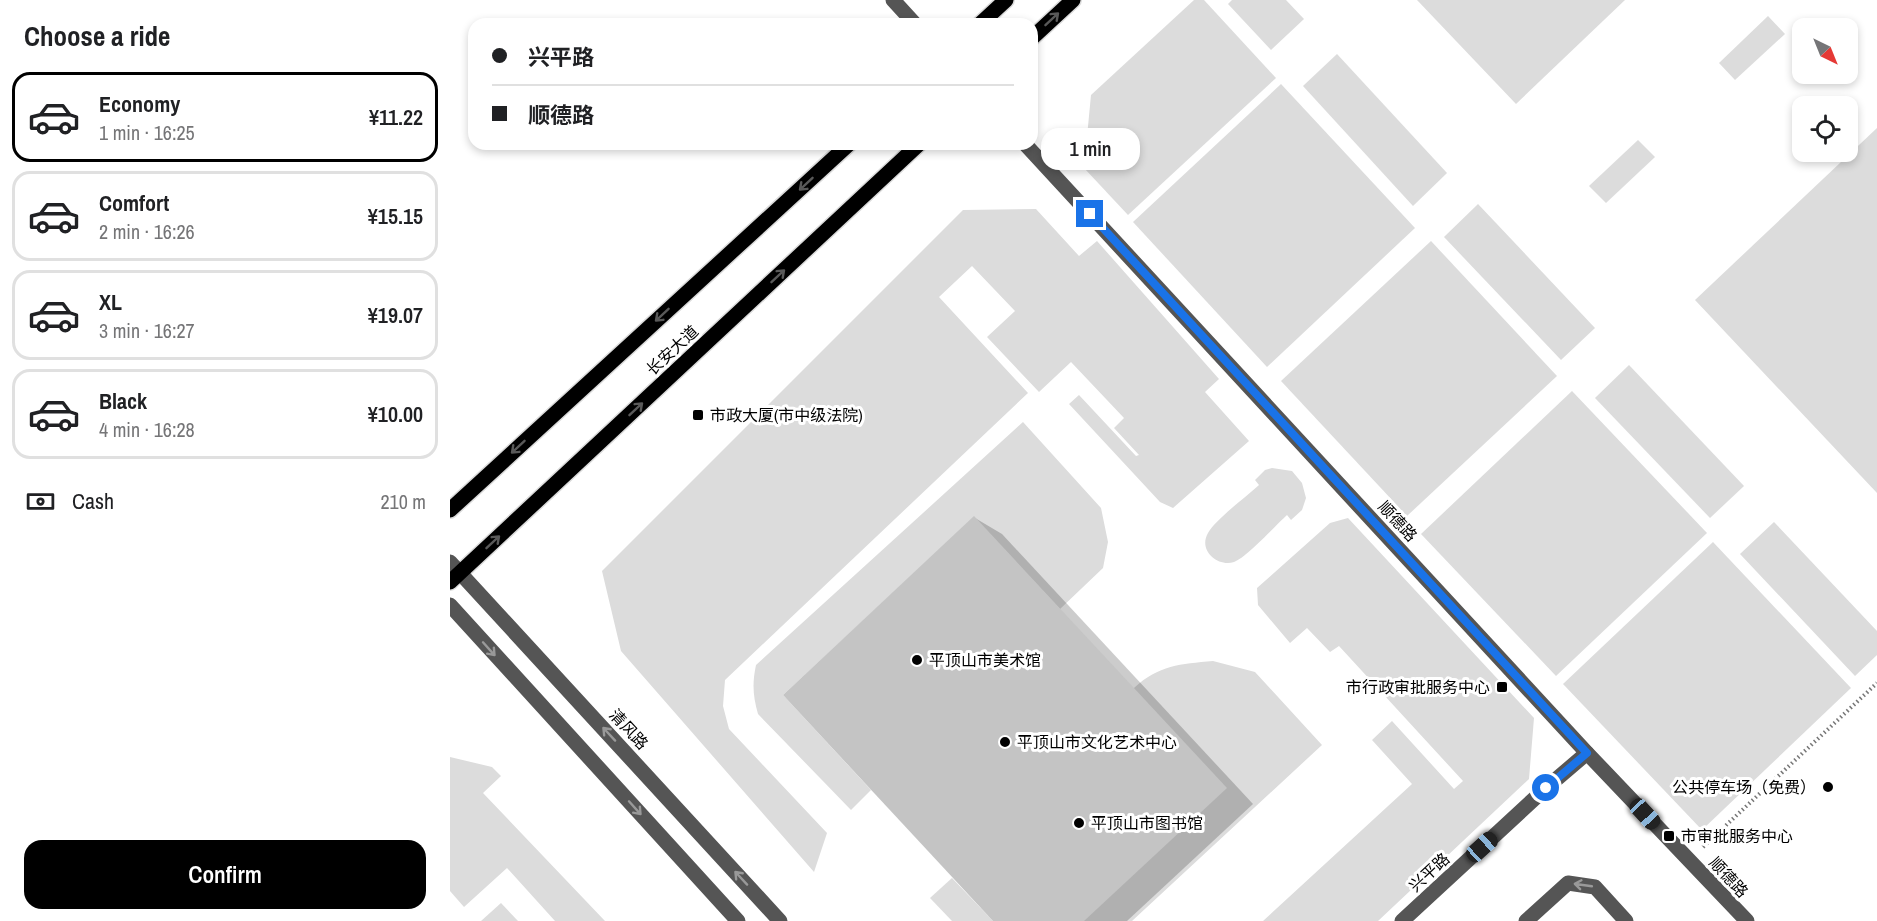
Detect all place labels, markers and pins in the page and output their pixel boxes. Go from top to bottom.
place label: 市政大厦(市中级法院) [710,404,863,426]
marker: 市政大厦(市中级法院) [691,408,705,422]
place label: 平顶山市美术馆 [929,649,1041,671]
marker: 平顶山市美术馆 [910,653,924,667]
place label: 市行政审批服务中心 [1346,676,1490,698]
marker: 市行政审批服务中心 [1495,680,1509,694]
place label: 平顶山市文化艺术中心 [1017,731,1177,753]
marker: 平顶山市文化艺术中心 [998,735,1012,749]
place label: 公共停车场（免费） [1672,776,1816,798]
marker: 公共停车场（免费） [1821,780,1835,794]
place label: 平顶山市图书馆 [1091,812,1203,834]
marker: 平顶山市图书馆 [1072,816,1086,830]
place label: 市审批服务中心 [1681,825,1793,847]
marker: 市审批服务中心 [1662,829,1676,843]

